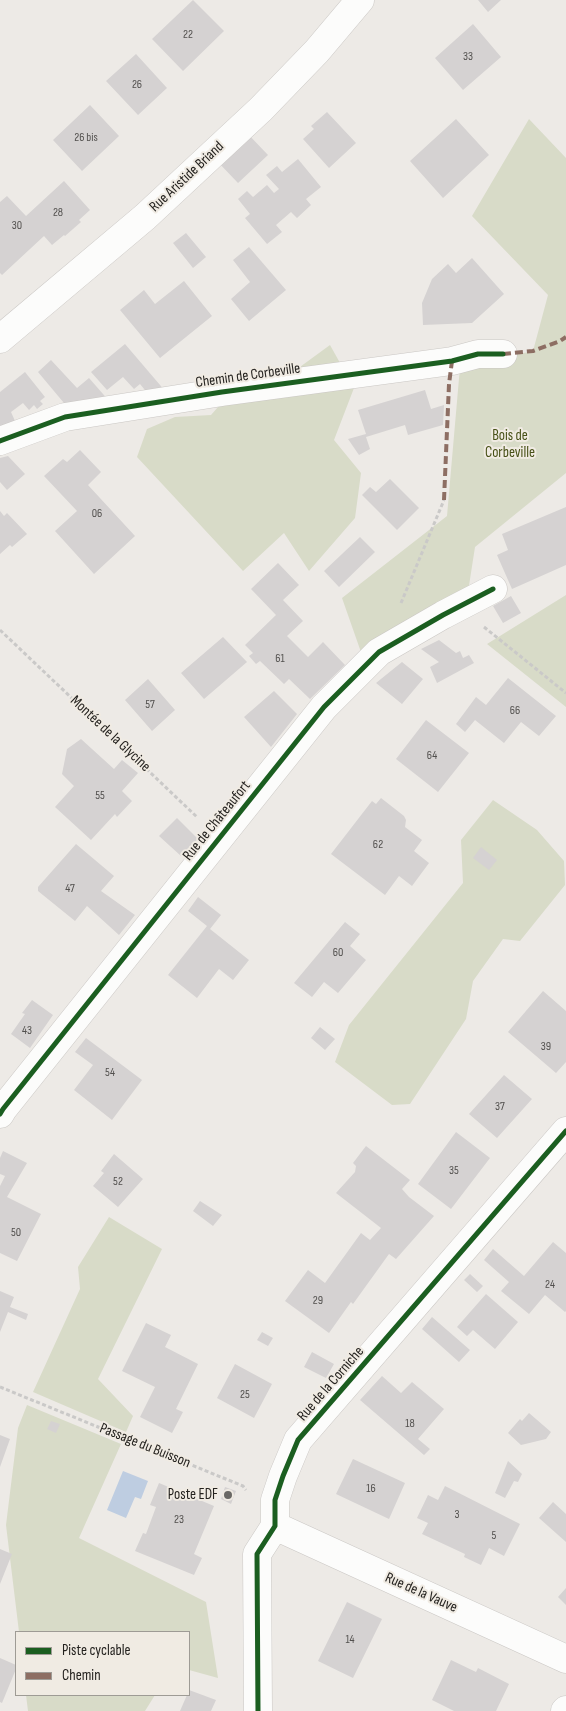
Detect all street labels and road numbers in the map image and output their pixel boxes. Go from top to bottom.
street label: Rue Aristide Briand [146,138,228,216]
street label: Chemin de Corbeville [194,360,302,392]
street label: Montée de la Glycine [66,692,154,776]
street label: Rue de Châteaufort [179,777,255,865]
street label: Rue de la Corniche [294,1343,368,1425]
street label: Passage du Buisson [97,1420,193,1472]
street label: Rue de la Vauve [382,1569,460,1617]

